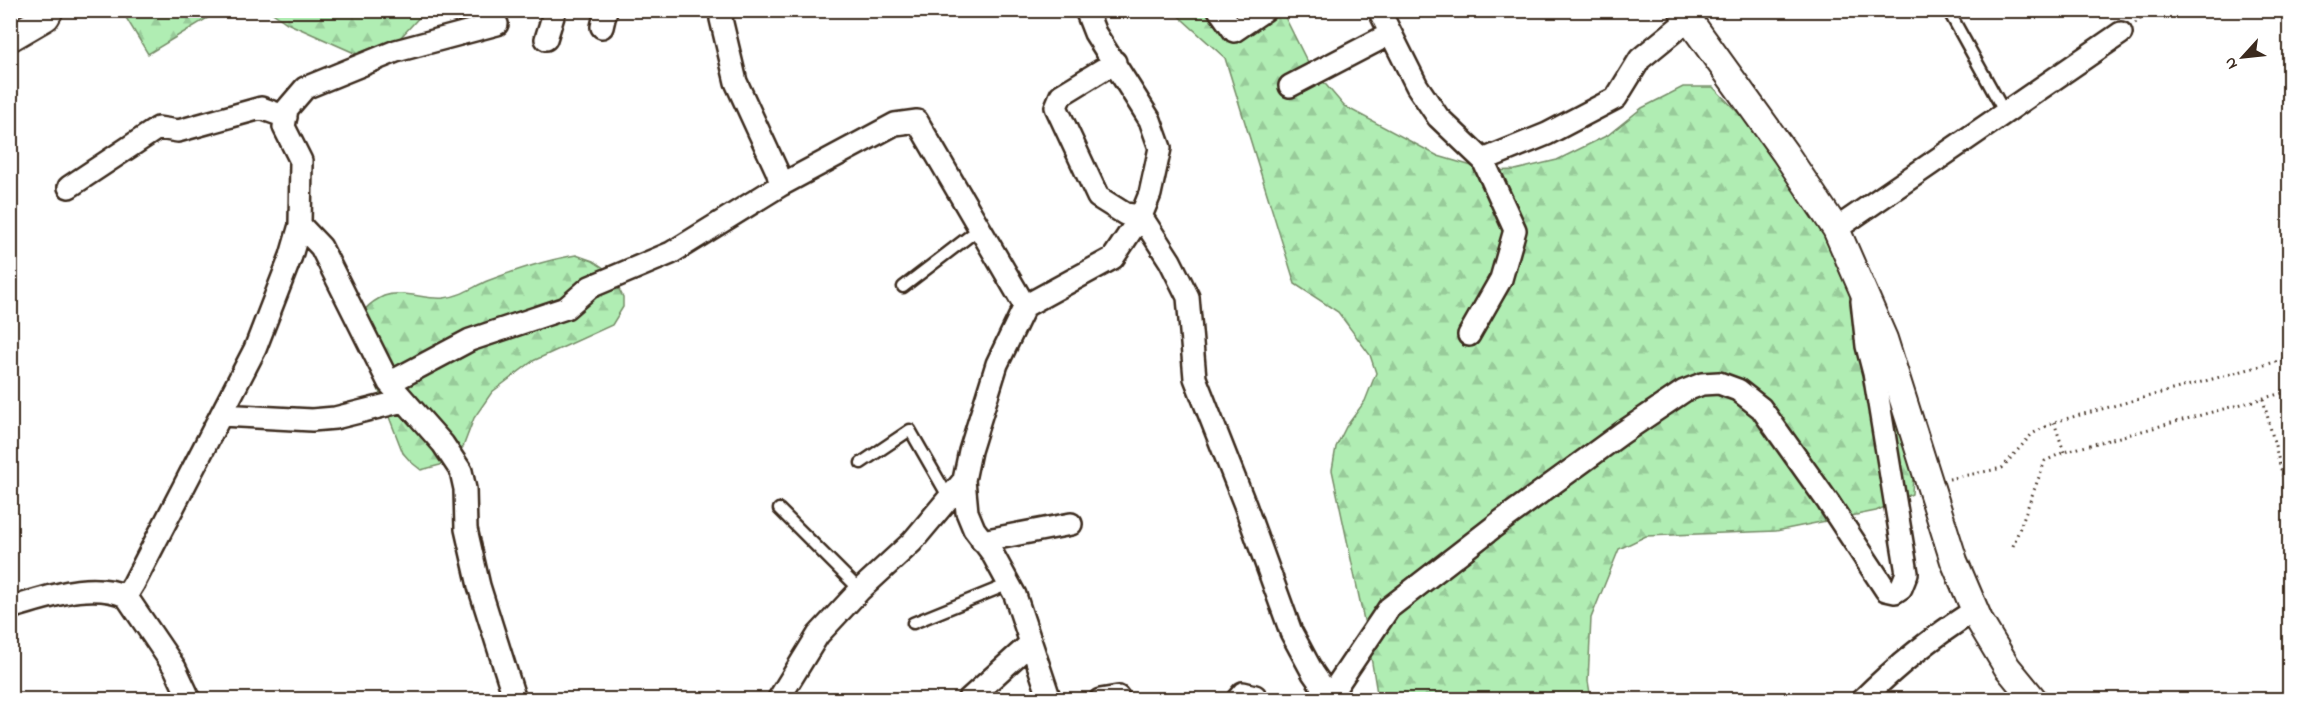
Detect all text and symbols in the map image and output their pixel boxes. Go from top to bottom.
north arrow [2213,27,2273,87]
text: N [2218,52,2245,73]

